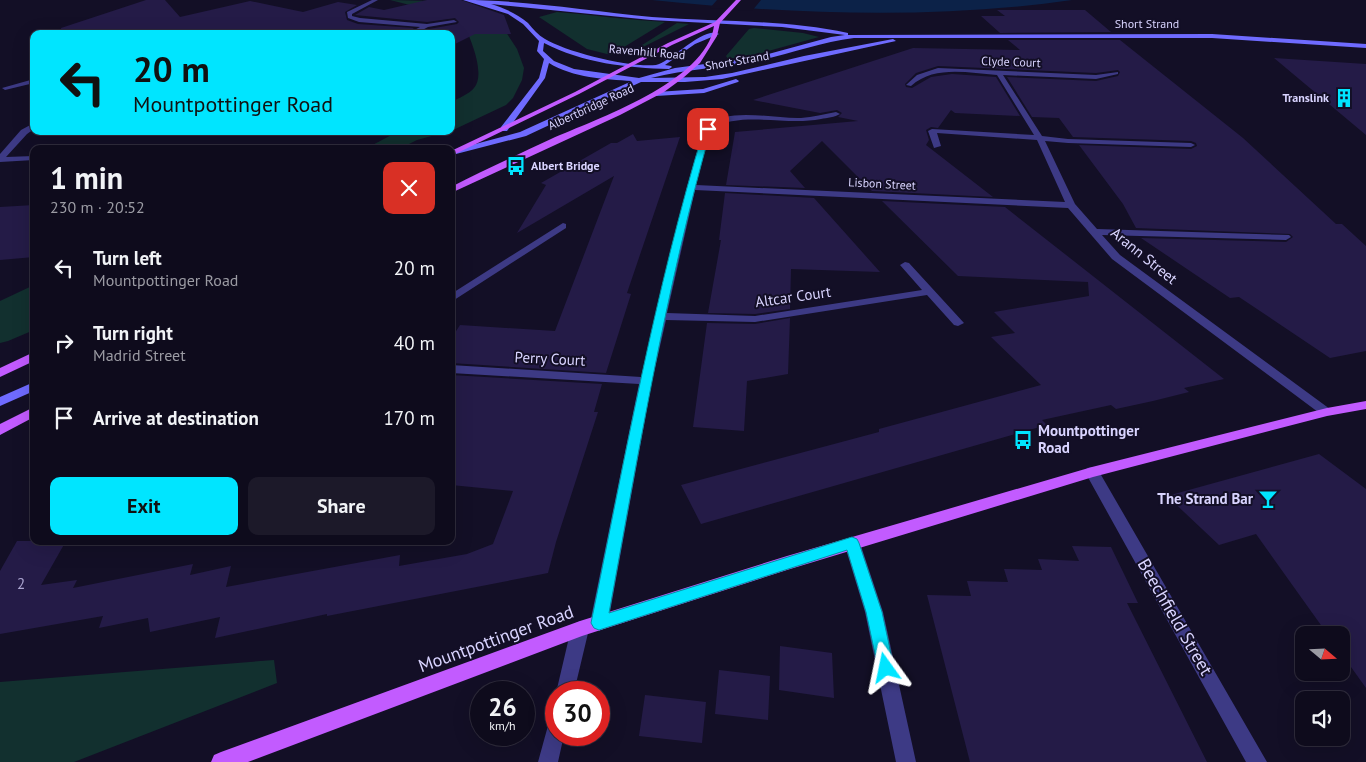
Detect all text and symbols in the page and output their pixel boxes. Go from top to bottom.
street label: Short Strand [1115,16,1179,31]
street label: Ravenhill Road [608,41,686,62]
text: 20 m [133,46,210,92]
street label: Short Strand [704,48,770,74]
icon: left [50,50,115,115]
street label: Clyde Court [981,53,1041,70]
street label: Albertbridge Road [545,80,636,133]
building icon: Translink [1333,87,1355,109]
text: Mountpottinger Road [133,90,333,118]
place label: Translink [1282,90,1329,105]
pin [687,108,729,150]
icon: arrive [694,115,722,143]
bus stop icon: Albert Bridge [505,155,527,177]
text: 1 min [50,158,123,197]
place label: Albert Bridge [531,158,600,173]
button: close [383,162,435,214]
street label: Lisbon Street [848,174,916,193]
text: 230 m · 20:52 [50,197,145,217]
street label: Arann Street [1107,223,1181,288]
text: Turn left [93,246,162,270]
icon: left [50,254,78,282]
text: 20 m [394,256,435,280]
text: Mountpottinger Road [93,270,238,290]
street label: Altcar Court [754,282,832,311]
text: Turn right [93,321,173,345]
icon: right [50,329,78,357]
text: 40 m [394,331,435,355]
text: Madrid Street [93,345,186,365]
street label: Perry Court [514,347,586,370]
icon: arrive [50,404,78,432]
text: Arrive at destination [93,406,259,430]
text: 170 m [383,406,435,430]
place label: Mountpottinger Road [1038,421,1140,457]
bus stop icon: Mountpottinger Road [1012,429,1034,451]
button: Exit [50,477,238,535]
button: Share [248,477,435,535]
bar icon: The Strand Bar [1257,488,1279,510]
place label: The Strand Bar [1157,489,1254,508]
street label: Beechfield Street [1133,554,1218,679]
house number: 2 [17,574,25,593]
street label: Mountpottinger Road [415,600,577,677]
north arrow [1295,626,1350,681]
map controls [1295,626,1350,746]
position arrow [859,641,911,693]
speed limit sign: 30 [545,681,610,746]
text: 26 [488,691,517,723]
button: sound [1295,691,1350,746]
text: km/h [489,718,516,733]

